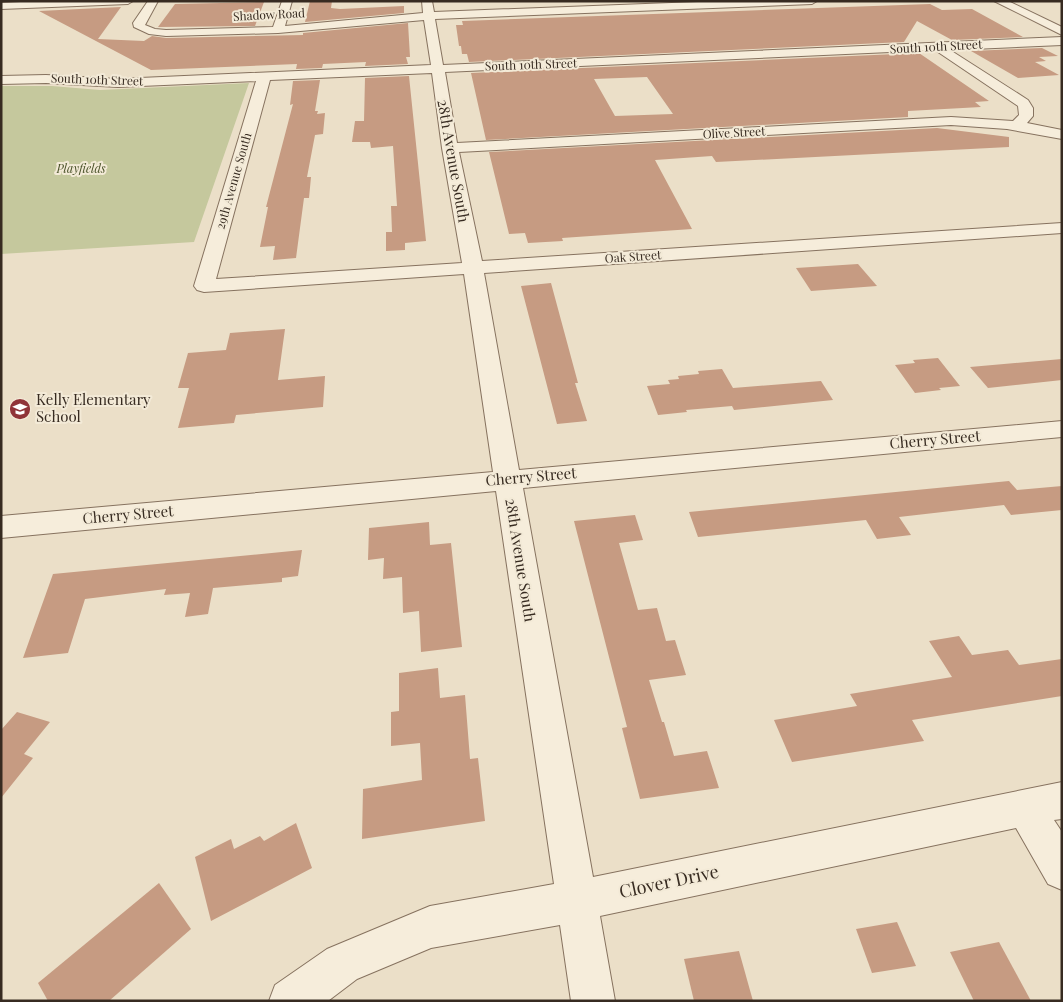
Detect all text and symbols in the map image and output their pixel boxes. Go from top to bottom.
street label: Shadow Road [232,4,305,24]
street label: South 10th Street [889,36,983,56]
street label: South 10th Street [484,54,578,74]
street label: South 10th Street [51,69,144,89]
street label: 28th Avenue South [433,98,475,224]
street label: Olive Street [702,122,766,142]
street label: 29th Avenue South [212,131,254,231]
park label: Playfields [56,160,106,176]
street label: Oak Street [604,246,662,266]
place label: Kelly Elementary School [36,389,151,426]
school or university icon: Kelly Elementary School [8,397,32,421]
street label: Cherry Street [889,425,982,453]
street label: Cherry Street [485,462,578,490]
street label: 28th Avenue South [501,497,541,623]
street label: Cherry Street [82,500,175,528]
street label: Clover Drive [617,859,721,903]

